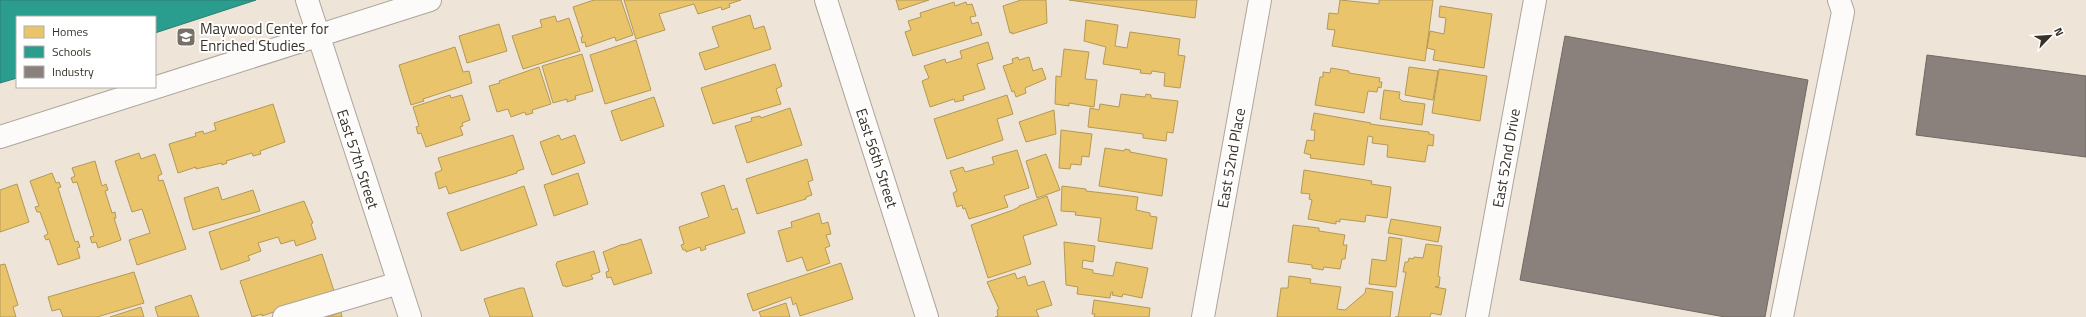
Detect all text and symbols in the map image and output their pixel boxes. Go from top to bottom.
legend [16,16,156,88]
north arrow [2030,16,2070,56]
place label: Maywood Center for Enriched Studies [200,17,329,57]
text: Homes [52,22,88,41]
text: N [2050,25,2068,39]
school or university icon: Maywood Center for Enriched Studies [175,26,197,48]
text: Schools [52,42,92,61]
text: Industry [52,62,94,81]
street label: East 56th Street [850,105,904,211]
street label: East 57th Street [331,106,385,212]
street label: East 52nd Place [1211,106,1251,210]
street label: East 52nd Drive [1486,107,1526,209]

